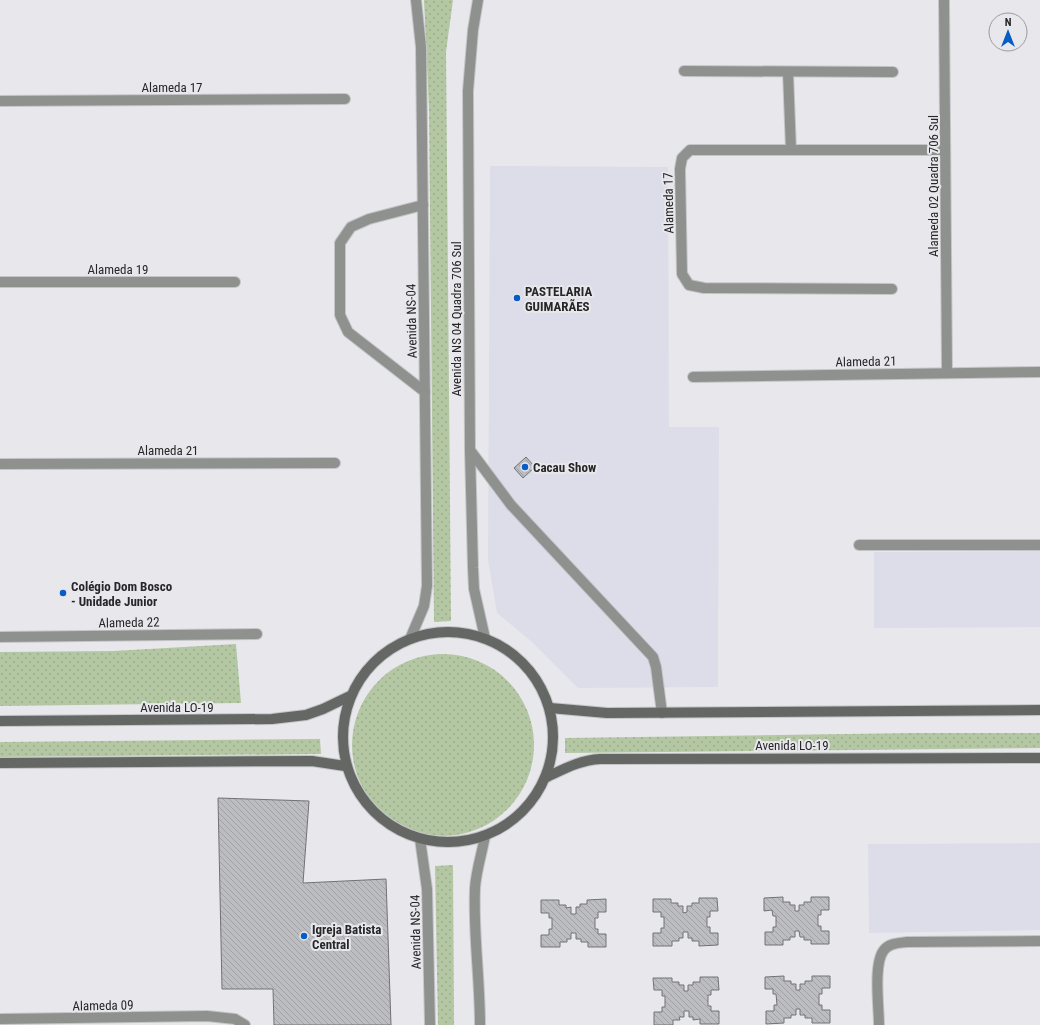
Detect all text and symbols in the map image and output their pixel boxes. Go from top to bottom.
north arrow [988,12,1028,52]
text: N [1005,16,1012,29]
street label: Alameda 17 [141,80,203,95]
street label: Alameda 02 Quadra 706 Sul [926,115,941,257]
street label: Alameda 17 [660,172,677,234]
street label: Avenida NS 04 Quadra 706 Sul [449,241,464,397]
street label: Alameda 19 [87,262,149,277]
street label: Avenida NS-04 [403,283,420,358]
place label: PASTELARIA GUIMARÃES [525,284,592,314]
marker: PASTELARIA GUIMARÃES [512,293,522,303]
street label: Alameda 21 [835,353,897,370]
street label: Alameda 21 [137,443,199,458]
place label: Cacau Show [533,460,596,475]
marker: Cacau Show [520,462,530,472]
place label: Colégio Dom Bosco - Unidade Junior [71,579,173,609]
marker: Colégio Dom Bosco - Unidade Junior [58,588,68,598]
street label: Alameda 22 [98,614,160,631]
street label: Avenida LO-19 [140,700,214,715]
street label: Avenida LO-19 [755,738,829,753]
street label: Avenida NS-04 [407,894,424,969]
place label: Igreja Batista Central [312,922,381,952]
marker: Igreja Batista Central [299,931,309,941]
street label: Alameda 09 [72,997,134,1014]

